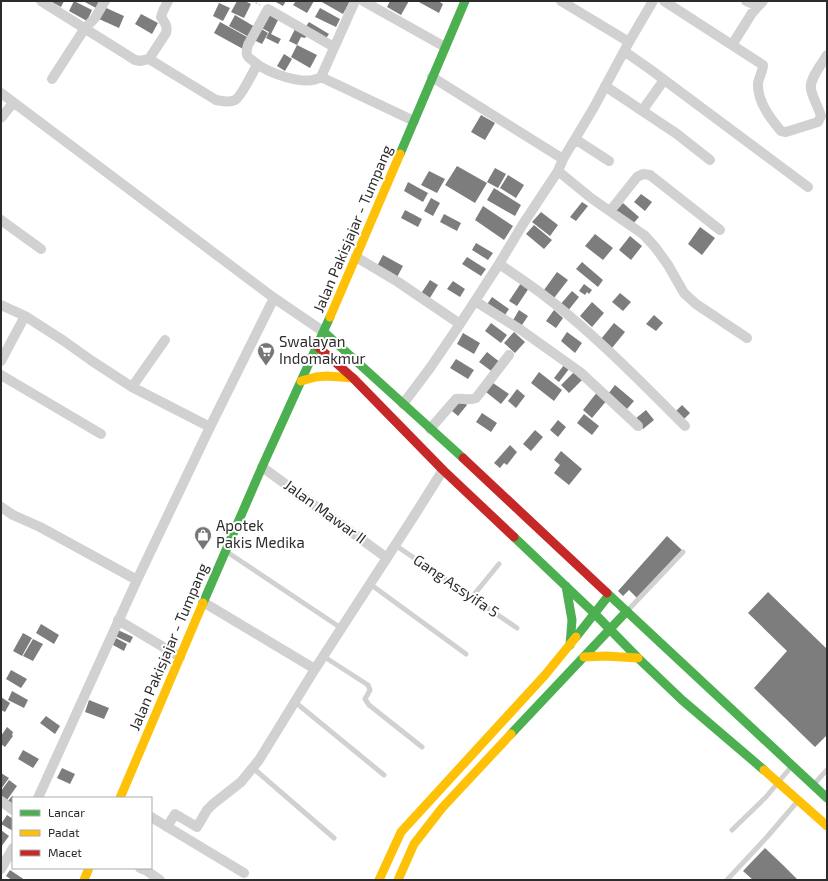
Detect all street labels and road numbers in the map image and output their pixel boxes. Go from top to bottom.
street label: Jalan Pakisjajar - Tumpang [309,142,397,315]
street label: Jalan Mawar II [281,475,370,547]
street label: Gang Assyifa 5 [410,550,503,620]
street label: Jalan Pakisjajar - Tumpang [125,560,213,733]

